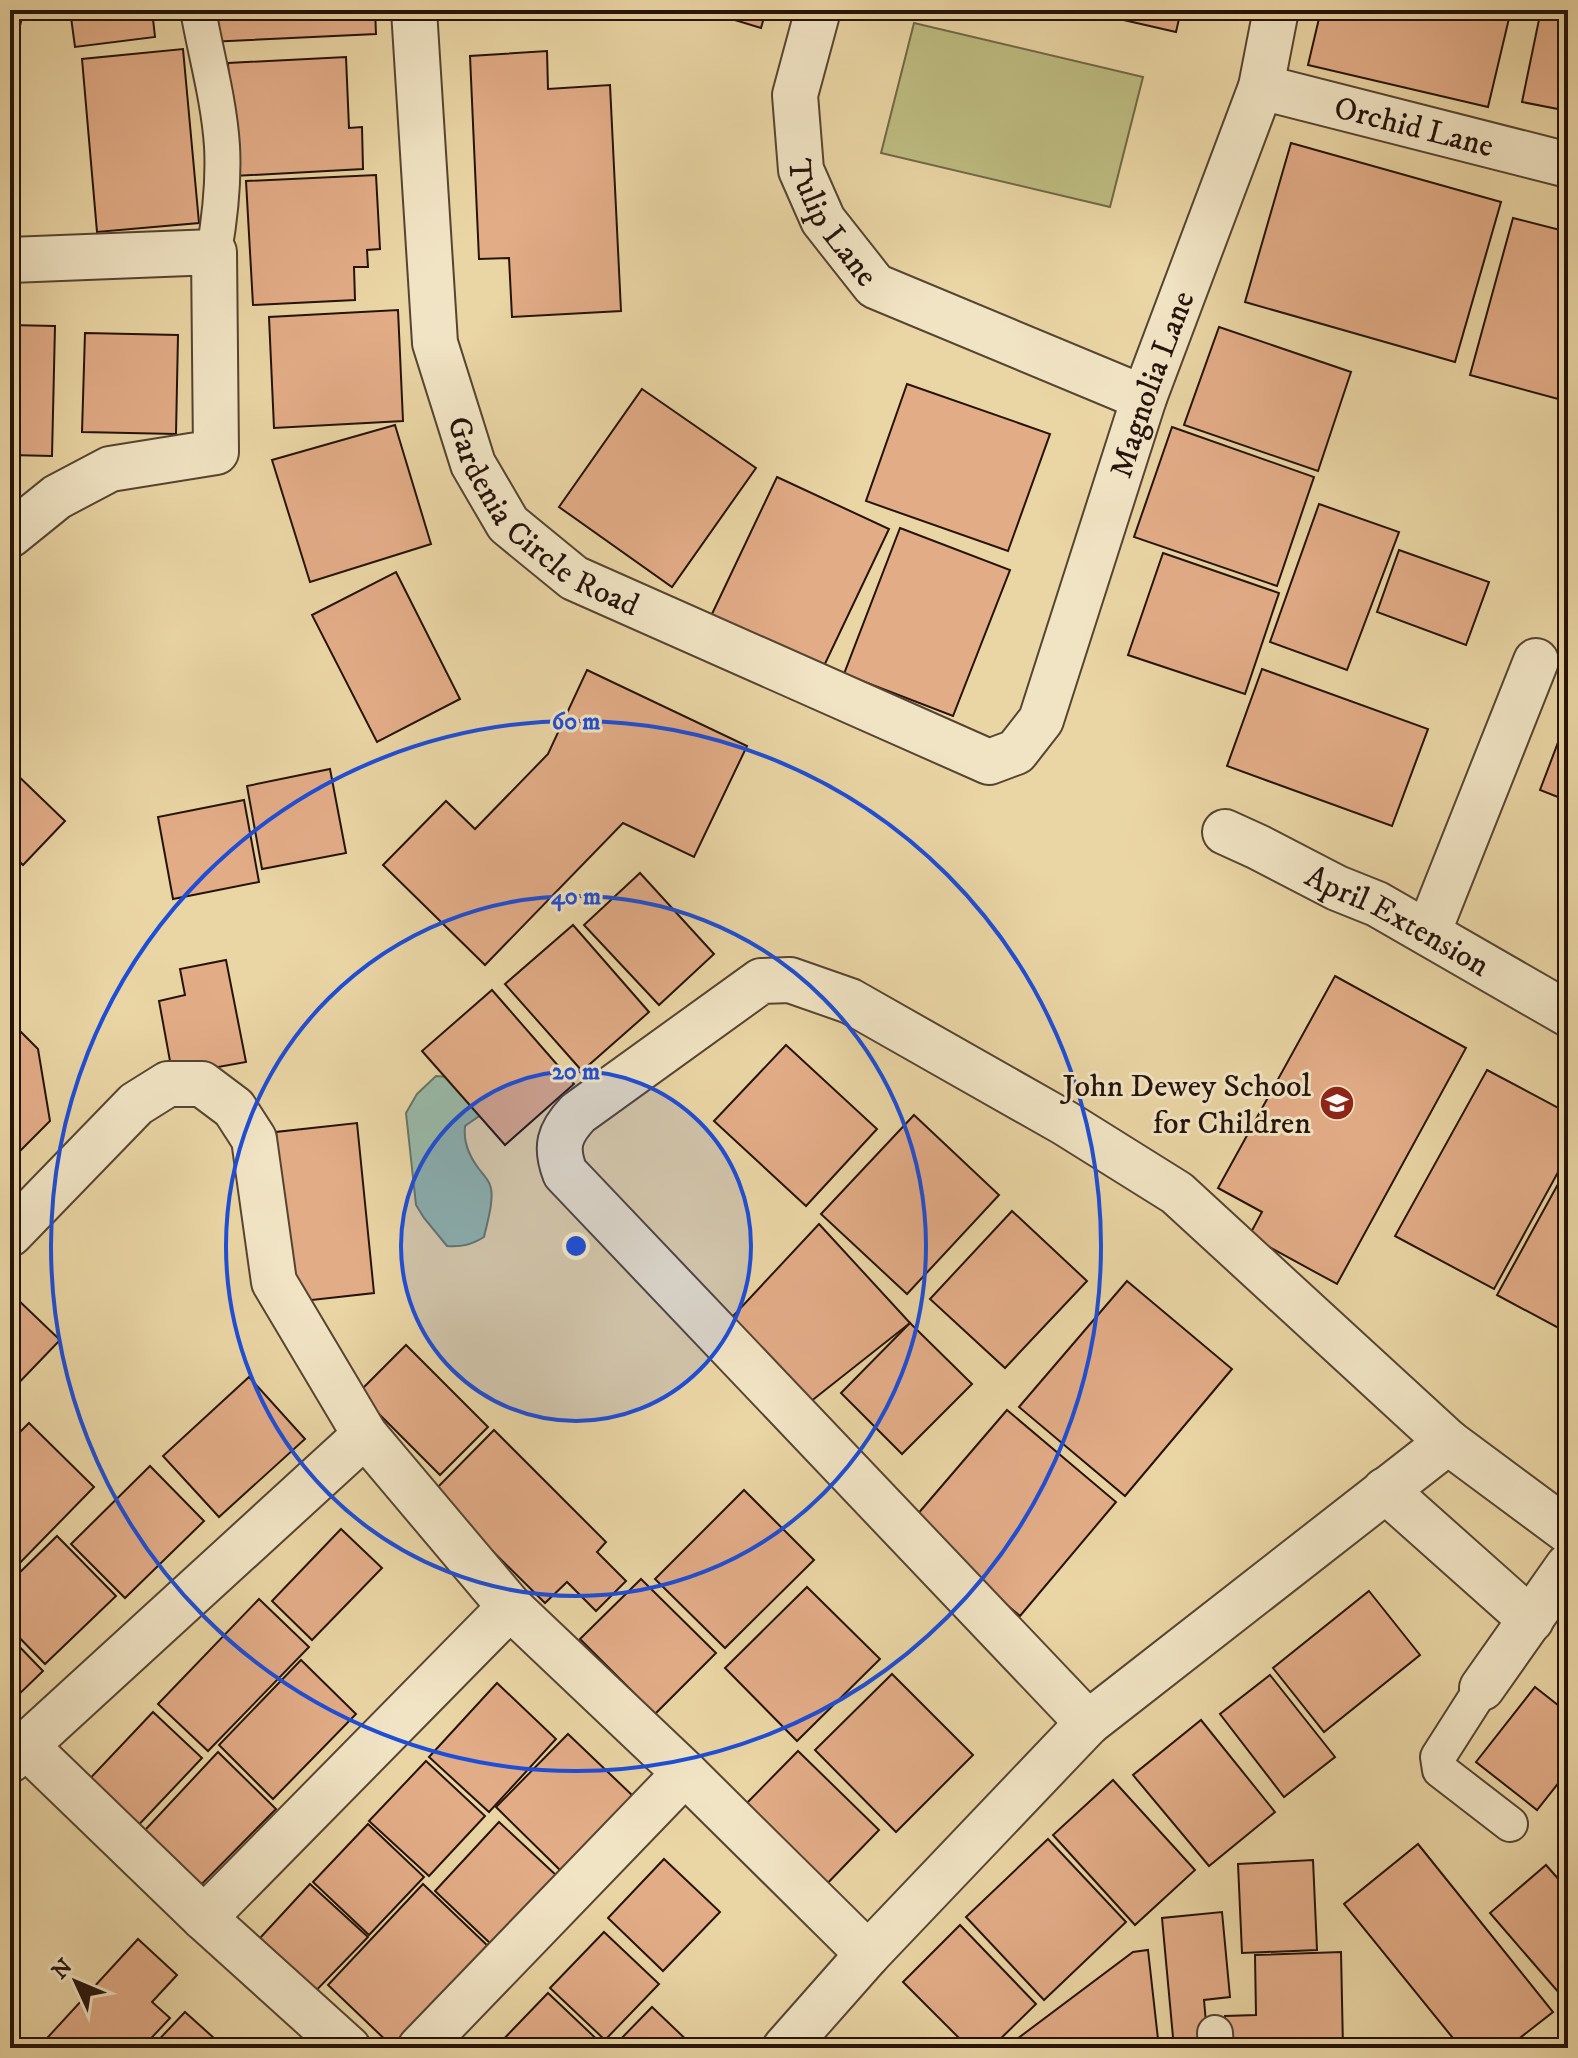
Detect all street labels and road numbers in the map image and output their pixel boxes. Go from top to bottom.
street label: Orchid Lane [1330,88,1497,167]
street label: Tulip Lane [778,157,886,295]
street label: Magnolia Lane [1102,286,1204,483]
street label: Gardenia Circle Road [437,412,645,626]
street label: April Extension [1298,857,1496,987]

